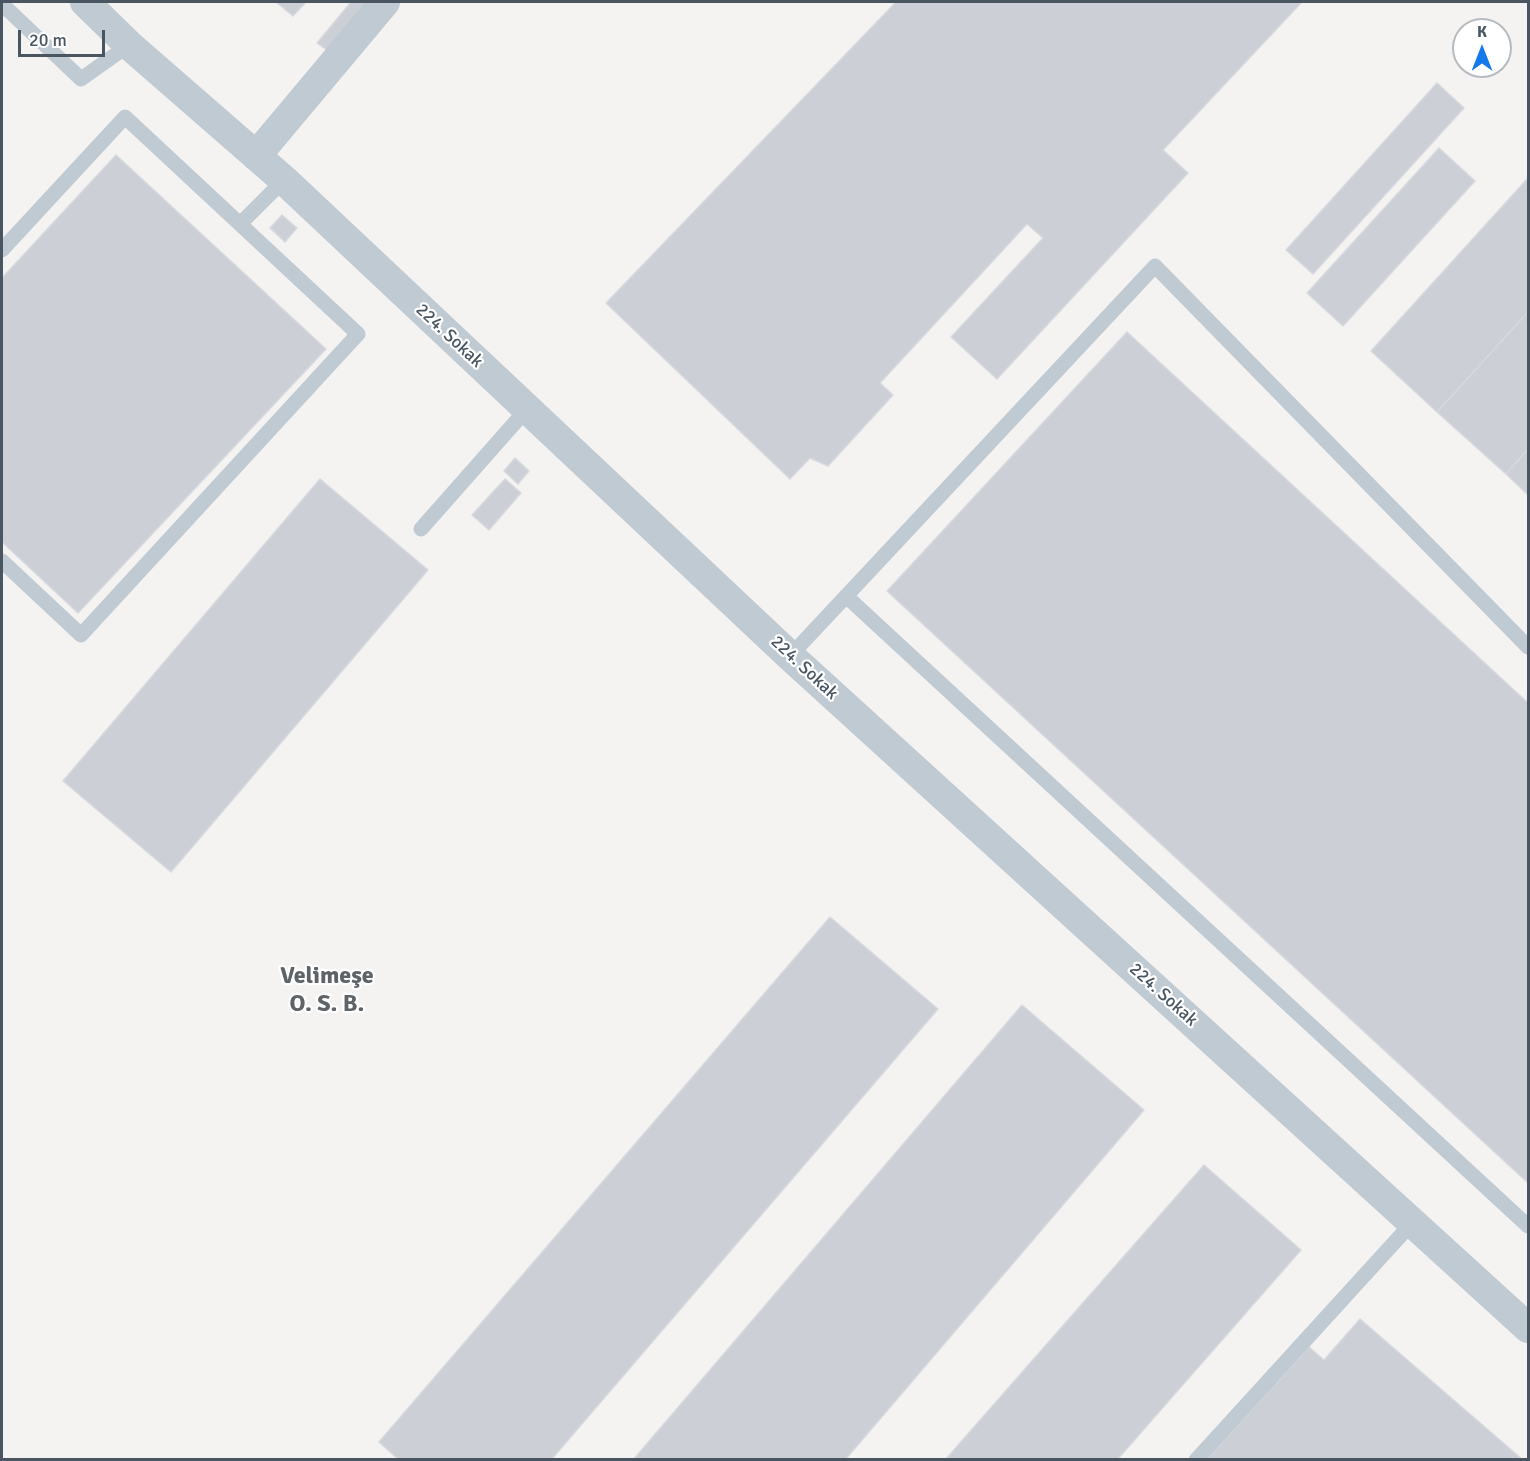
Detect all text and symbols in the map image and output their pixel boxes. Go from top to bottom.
scale bar [21,18,108,56]
north arrow [1452,18,1512,78]
text: K [1477,22,1487,42]
text: 20 m [29,29,67,51]
street label: 224. Sokak [411,299,487,373]
street label: 224. Sokak [766,631,842,705]
street label: 224. Sokak [1124,959,1202,1031]
district label: Velimeşe O. S. B. [280,963,374,1019]

